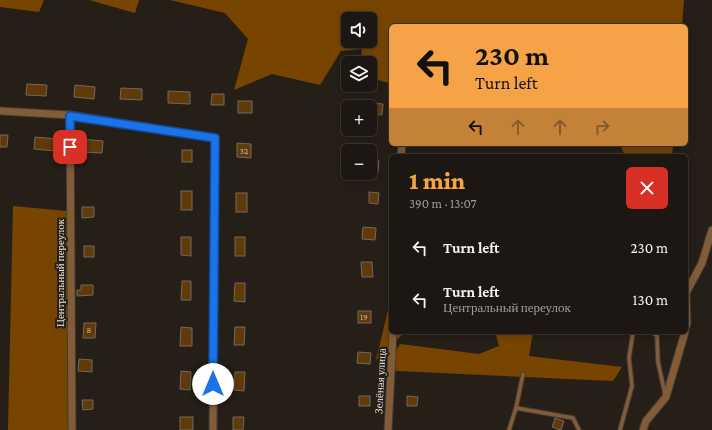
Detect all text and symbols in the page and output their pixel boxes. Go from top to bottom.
map controls [341,12,377,180]
button: sound [341,12,377,48]
icon: left [409,40,461,92]
text: 230 m [475,40,549,71]
button: layers [341,56,377,92]
text: Turn left [475,73,538,93]
button: + [341,100,377,136]
icon: left [465,116,487,138]
icon: ahead [507,116,529,138]
icon: ahead [549,116,571,138]
icon: right [591,116,613,138]
pin [53,130,87,164]
icon: arrive [59,136,81,158]
button: − [341,144,377,180]
house number: 32 [240,146,248,156]
text: 1 min [409,167,465,194]
button: close [626,167,668,209]
text: 390 m · 13:07 [409,196,476,211]
street label: Центральный переулок [54,218,66,327]
icon: left [409,237,431,259]
text: Turn left [443,240,499,256]
text: 230 m [630,240,668,256]
text: Turn left [443,284,499,300]
icon: left [409,289,431,311]
text: 130 m [633,292,668,308]
text: Центральный переулок [443,300,571,315]
house number: 19 [360,312,368,322]
house number: 8 [87,325,92,335]
street label: Зелёная улица [372,348,388,414]
position arrow [192,363,234,405]

